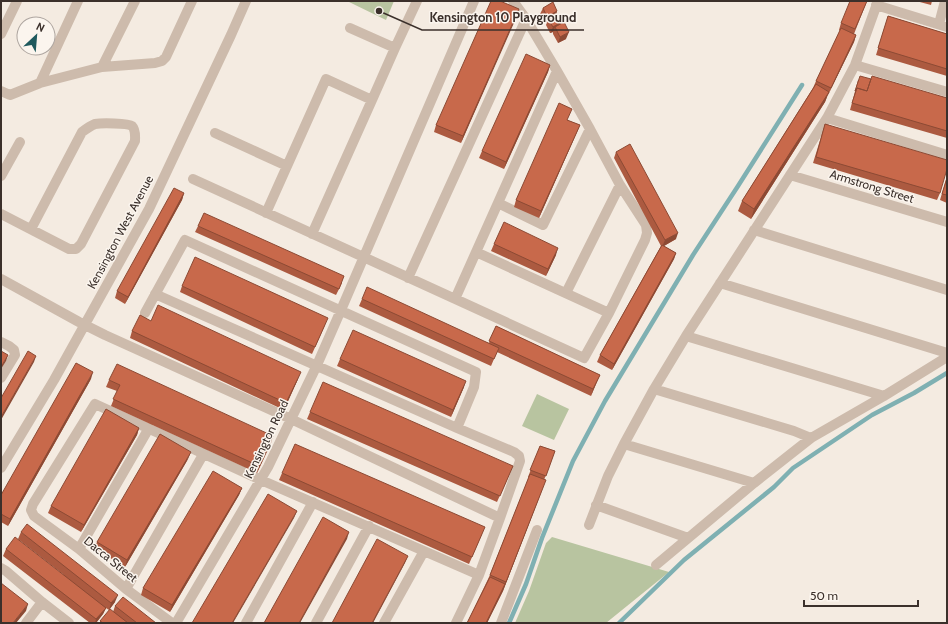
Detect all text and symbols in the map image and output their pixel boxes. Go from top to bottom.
callout: Kensington 10 Playground [422,5,584,30]
text: Kensington 10 Playground [430,9,576,25]
north arrow [16,16,56,56]
text: N [34,19,47,35]
street label: Armstrong Street [828,166,916,206]
street label: Kensington West Avenue [84,173,156,291]
street label: Kensington Road [241,397,291,481]
street label: Dacca Street [81,533,141,585]
scale bar [804,582,918,608]
text: 50 m [810,588,838,603]

